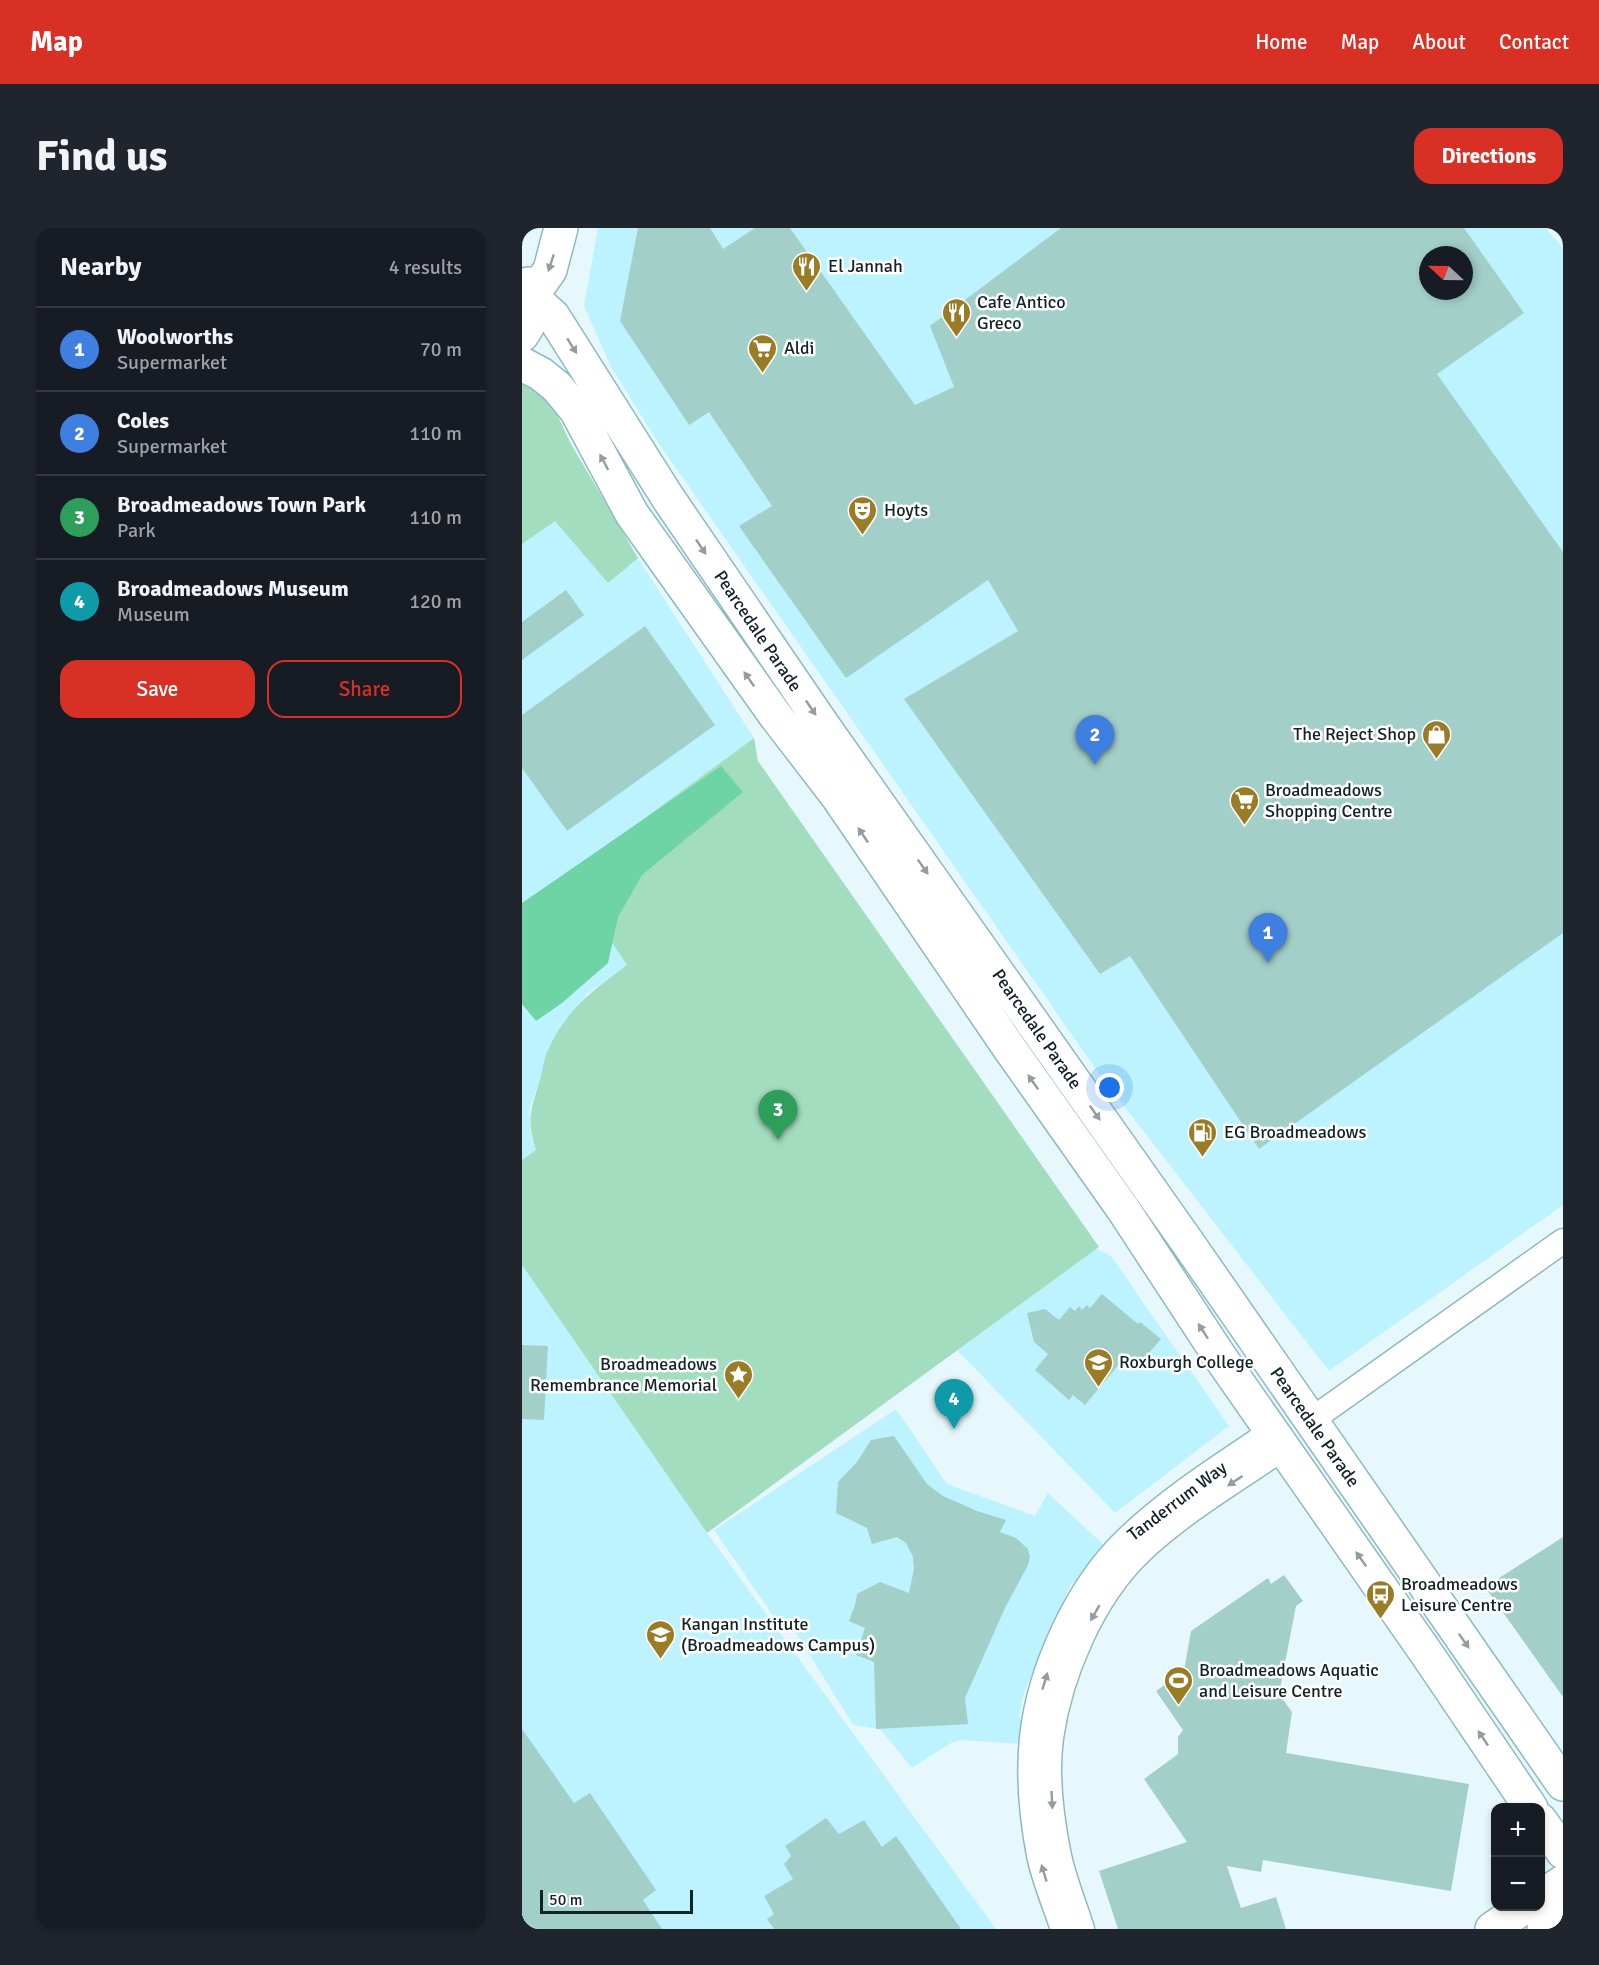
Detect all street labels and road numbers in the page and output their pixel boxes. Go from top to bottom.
street label: Pearcedale Parade [709,566,807,696]
street label: Pearcedale Parade [987,965,1087,1093]
street label: Pearcedale Parade [1265,1363,1365,1491]
street label: Tanderrum Way [1123,1456,1231,1545]

